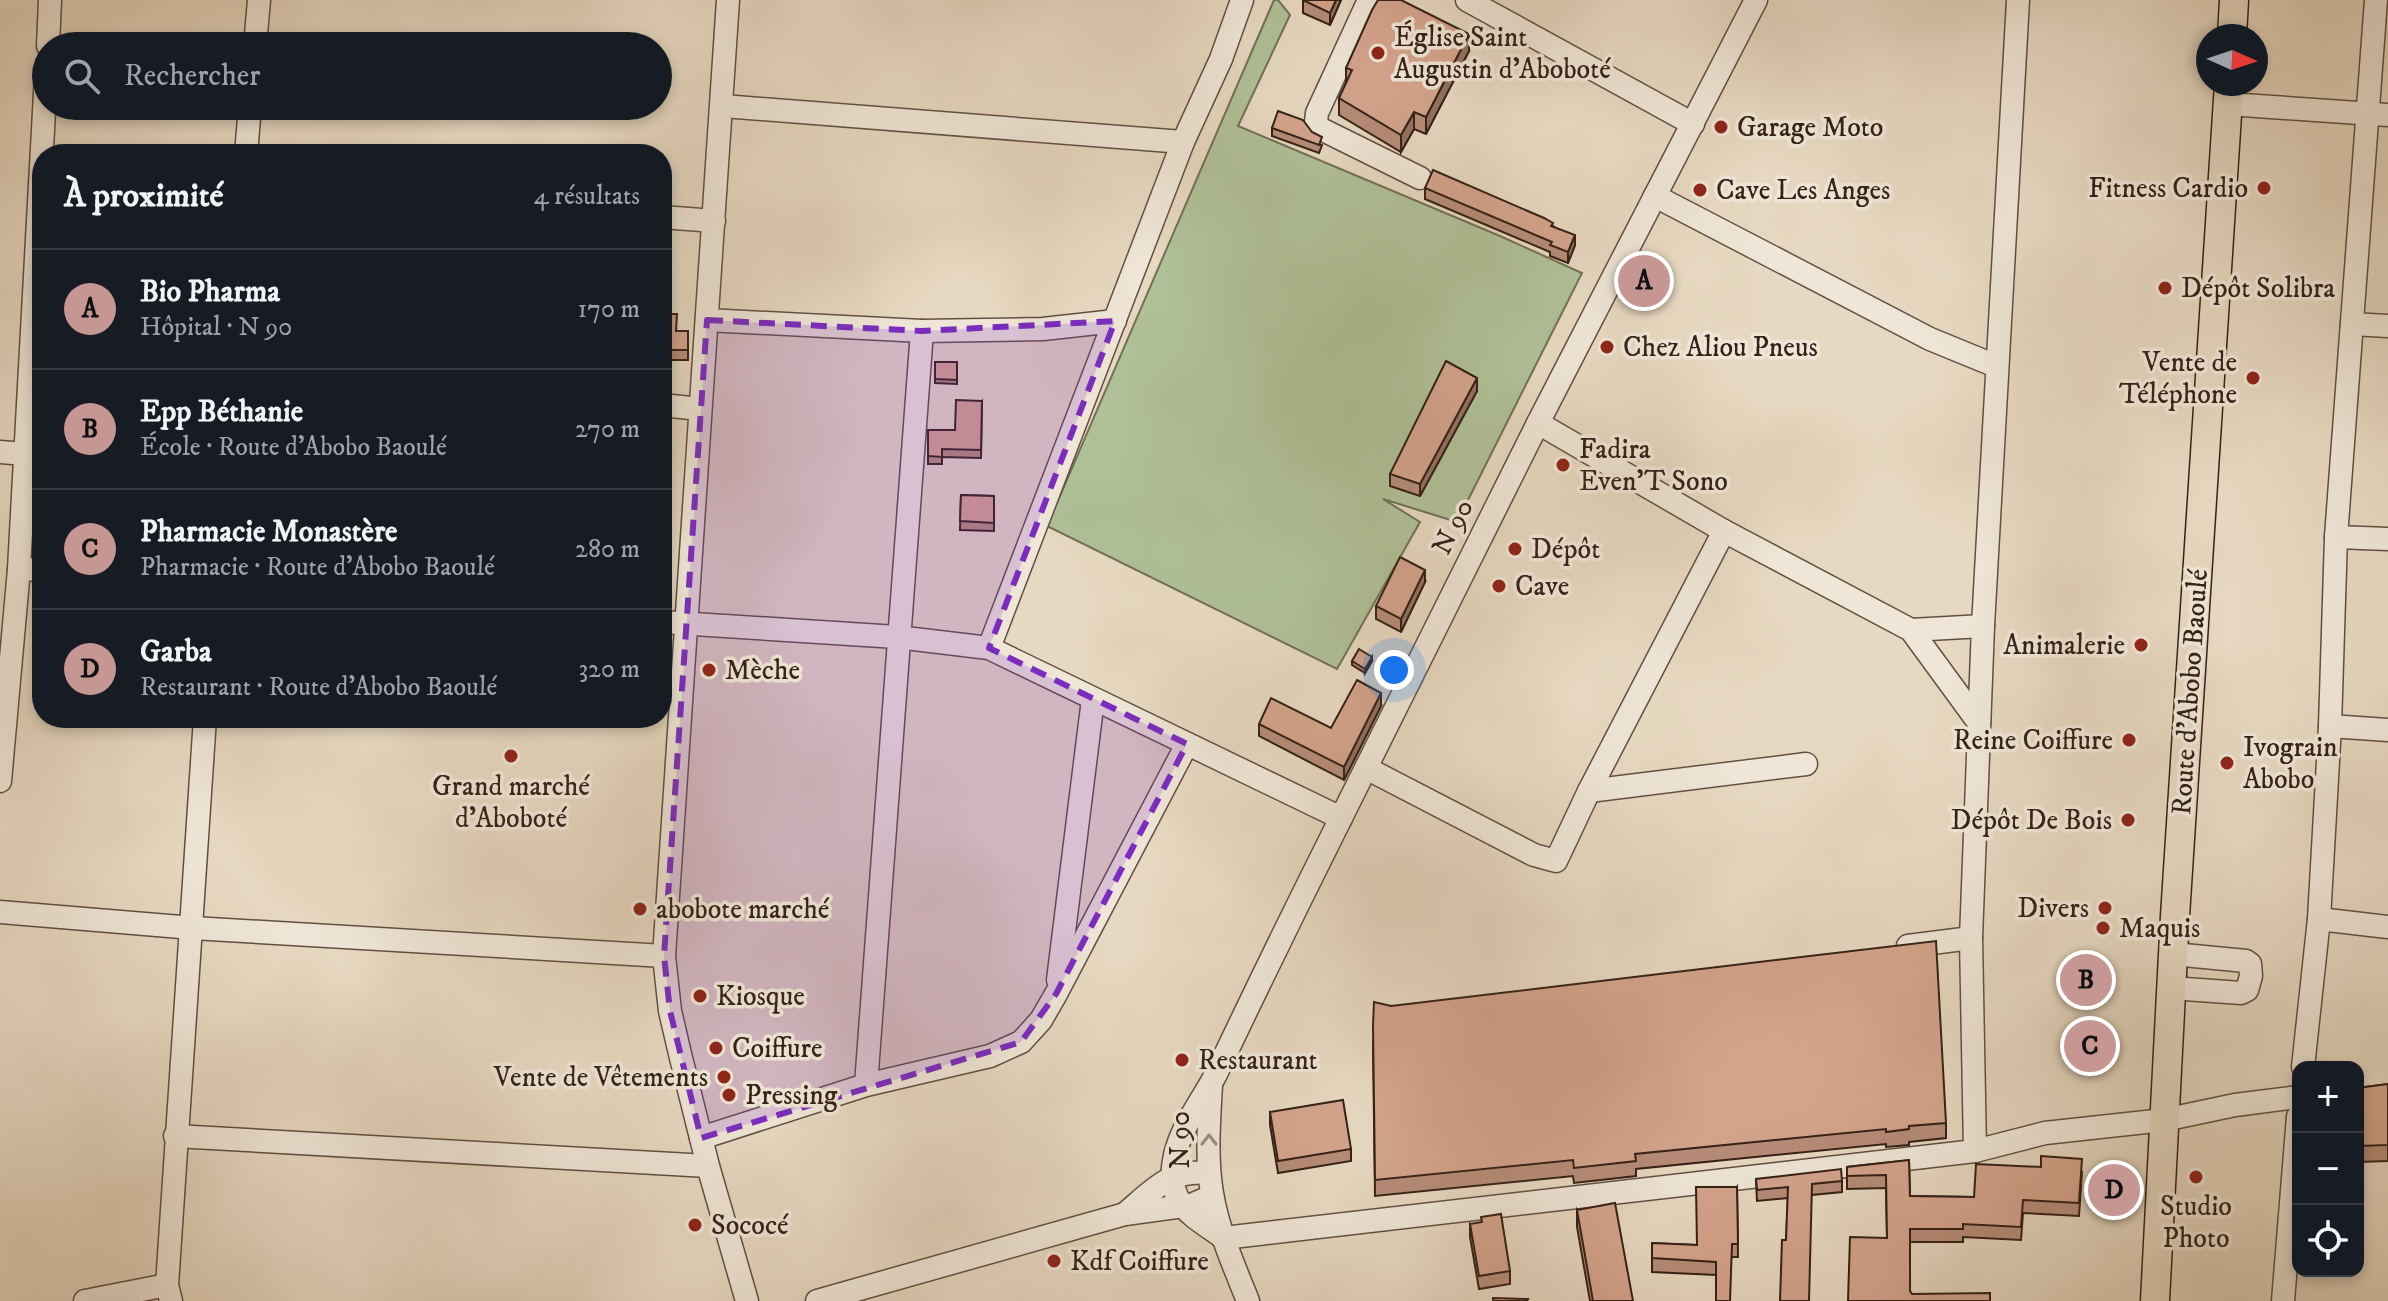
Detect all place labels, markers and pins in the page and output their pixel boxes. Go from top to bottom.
place label: Église Saint Augustin d’Aboboté [1394,20,1611,87]
marker: Église Saint Augustin d’Aboboté [1369,44,1387,62]
place label: Garage Moto [1737,110,1883,145]
marker: Garage Moto [1712,118,1730,136]
place label: Fitness Cardio [2088,171,2248,206]
place label: Cave Les Anges [1716,173,1890,208]
marker: Fitness Cardio [2255,179,2273,197]
marker: Cave Les Anges [1691,181,1709,199]
pin: A [1618,251,1670,311]
place label: Dépôt Solibra [2181,271,2335,306]
marker: Dépôt Solibra [2156,279,2174,297]
place label: Chez Aliou Pneus [1623,330,1818,365]
marker: Chez Aliou Pneus [1598,338,1616,356]
place label: Vente de Téléphone [2119,345,2237,412]
marker: Vente de Téléphone [2244,369,2262,387]
place label: Fadira Even'T Sono [1579,432,1728,499]
marker: Fadira Even'T Sono [1554,456,1572,474]
place label: Dépôt [1531,532,1600,567]
marker: Dépôt [1506,540,1524,558]
place label: Cave [1515,569,1569,604]
marker: Cave [1490,577,1508,595]
place label: Animalerie [2003,628,2125,663]
marker: Animalerie [2132,636,2150,654]
place label: Mèche [725,653,800,688]
marker: Mèche [700,661,718,679]
place label: Reine Coiffure [1953,723,2113,758]
place label: Ivograin Abobo [2243,730,2338,797]
marker: Reine Coiffure [2120,731,2138,749]
marker: Grand marché d’Aboboté [502,747,520,765]
marker: Ivograin Abobo [2218,754,2236,772]
place label: Grand marché d’Aboboté [432,769,590,836]
place label: Dépôt De Bois [1951,803,2112,838]
marker: Dépôt De Bois [2119,811,2137,829]
place label: Divers [2017,891,2089,926]
place label: abobote marché [656,892,830,927]
marker: Divers [2096,899,2114,917]
marker: abobote marché [631,900,649,918]
place label: Maquis [2119,911,2200,946]
marker: Maquis [2094,919,2112,937]
pin: B [2060,950,2112,1010]
place label: Kiosque [716,979,805,1014]
marker: Kiosque [691,987,709,1005]
pin: C [2064,1016,2116,1076]
place label: Coiffure [732,1031,823,1066]
marker: Coiffure [707,1039,725,1057]
place label: Restaurant [1198,1043,1318,1078]
marker: Restaurant [1173,1051,1191,1069]
place label: Vente de Vêtements [493,1060,708,1095]
marker: Vente de Vêtements [715,1068,733,1086]
place label: Pressing [745,1078,838,1113]
marker: Pressing [720,1086,738,1104]
pin: D [2088,1160,2140,1220]
marker: Studio Photo [2187,1168,2205,1186]
place label: Studio Photo [2160,1189,2232,1256]
place label: Sococé [711,1208,789,1243]
marker: Sococé [686,1216,704,1234]
place label: Kdf Coiffure [1070,1244,1209,1279]
marker: Kdf Coiffure [1045,1252,1063,1270]

